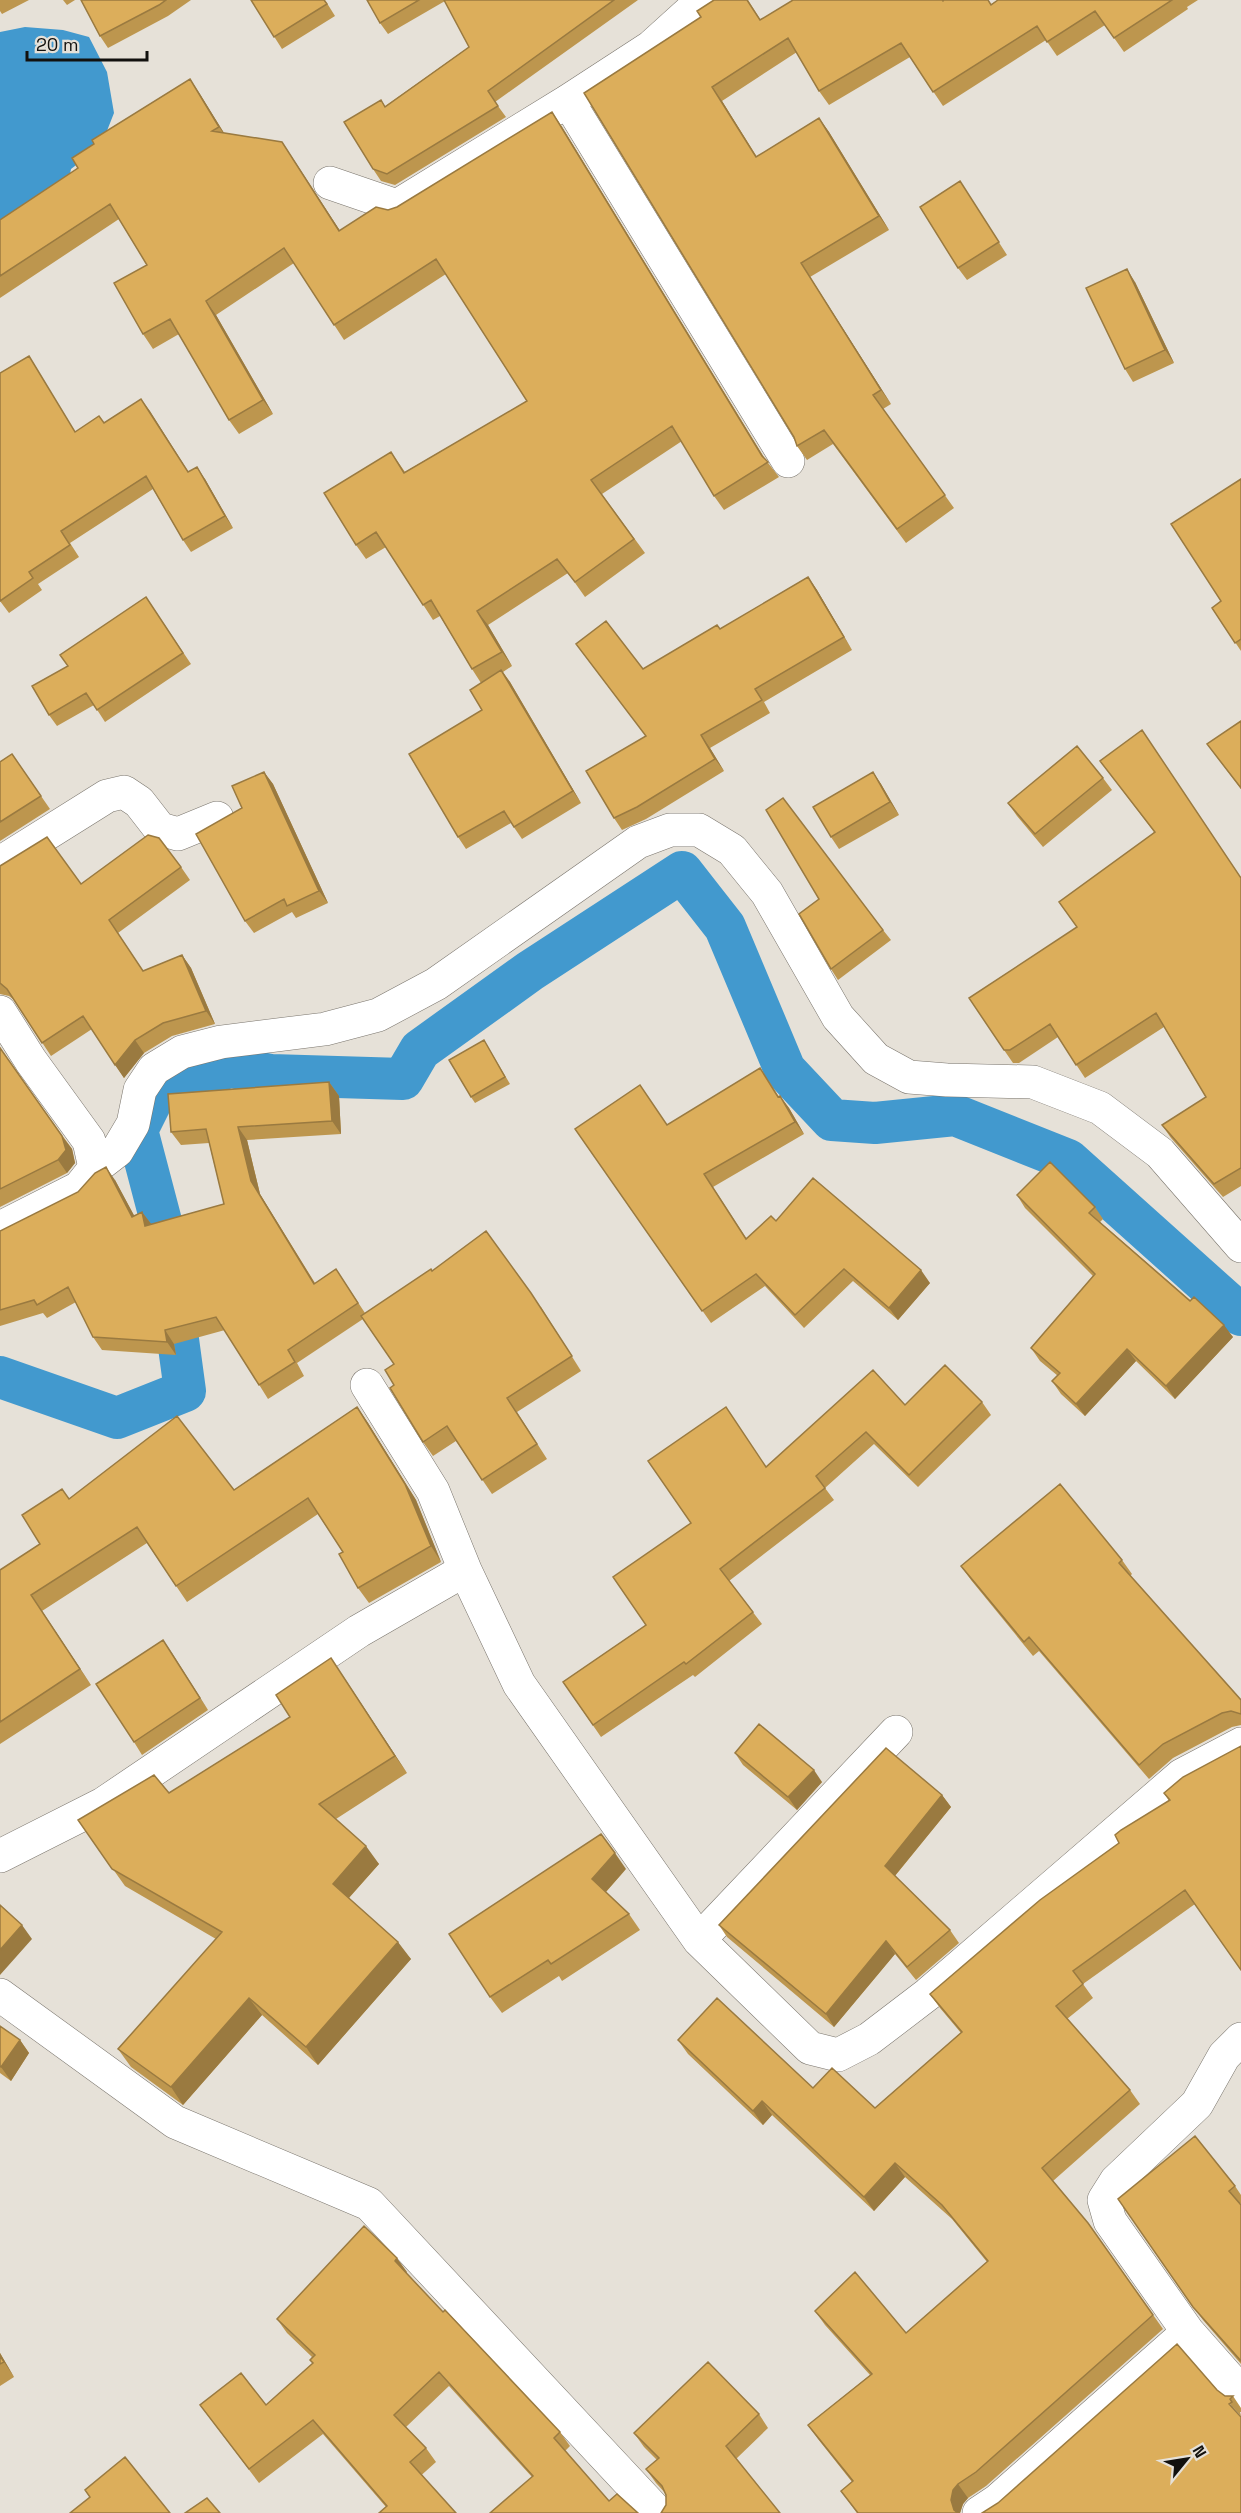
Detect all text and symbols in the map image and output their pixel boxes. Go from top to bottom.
scale bar [27,24,147,62]
text: 20 m [36,33,79,56]
north arrow [1157,2429,1217,2489]
text: N [1188,2442,1211,2462]

